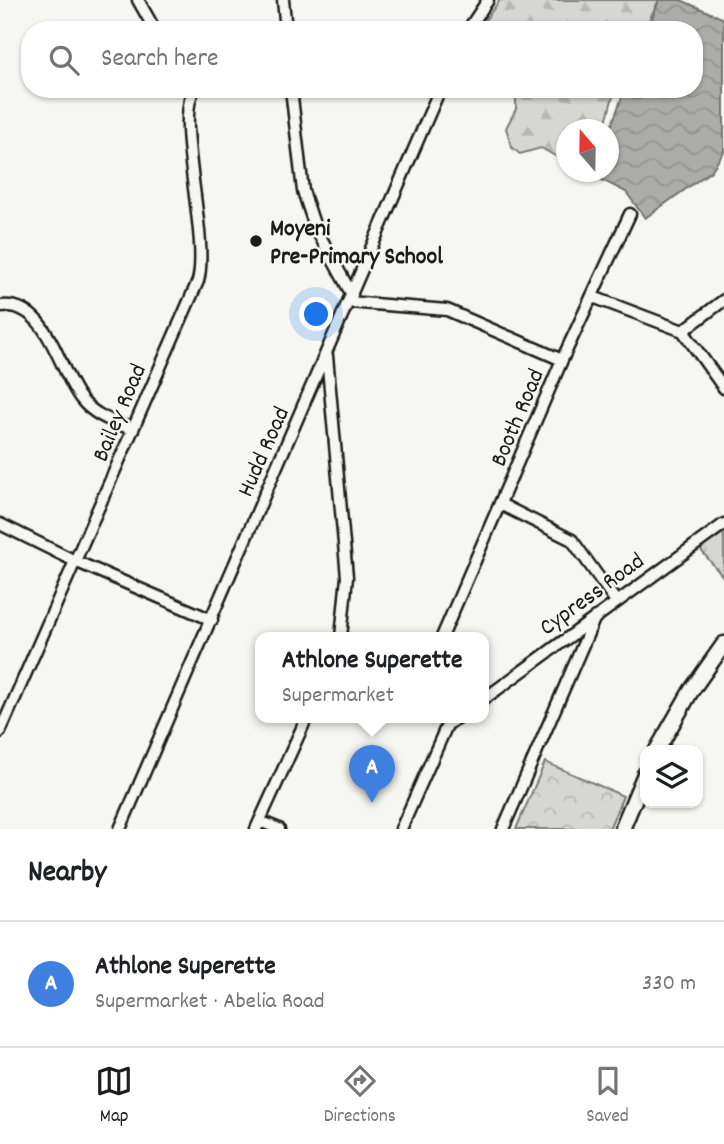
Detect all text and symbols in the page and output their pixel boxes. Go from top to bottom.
search box [21,21,703,98]
icon: search [45,41,83,79]
text: Search here [101,41,219,78]
north arrow [556,119,619,182]
place label: Moyeni Pre-Primary School [270,213,443,275]
marker: Moyeni Pre-Primary School [248,233,264,249]
your location [299,297,333,331]
street label: Bailey Road [85,359,157,467]
street label: Booth Road [483,364,555,472]
street label: Hudd Road [230,402,300,503]
street label: Cypress Road [533,546,652,645]
popup [255,632,489,723]
text: Athlone Superette [282,643,462,680]
text: Supermarket [282,680,394,713]
pin: A [349,745,395,803]
map controls [640,745,703,808]
button: layers [640,745,703,808]
text: Nearby [28,853,106,896]
text: Athlone Superette [95,949,276,986]
text: A [45,968,57,1001]
text: 330 m [642,968,696,1001]
text: Supermarket · Abelia Road [95,986,325,1019]
tab: Map [95,1062,133,1131]
tab: Directions [324,1062,396,1131]
tab: Saved [586,1062,629,1131]

